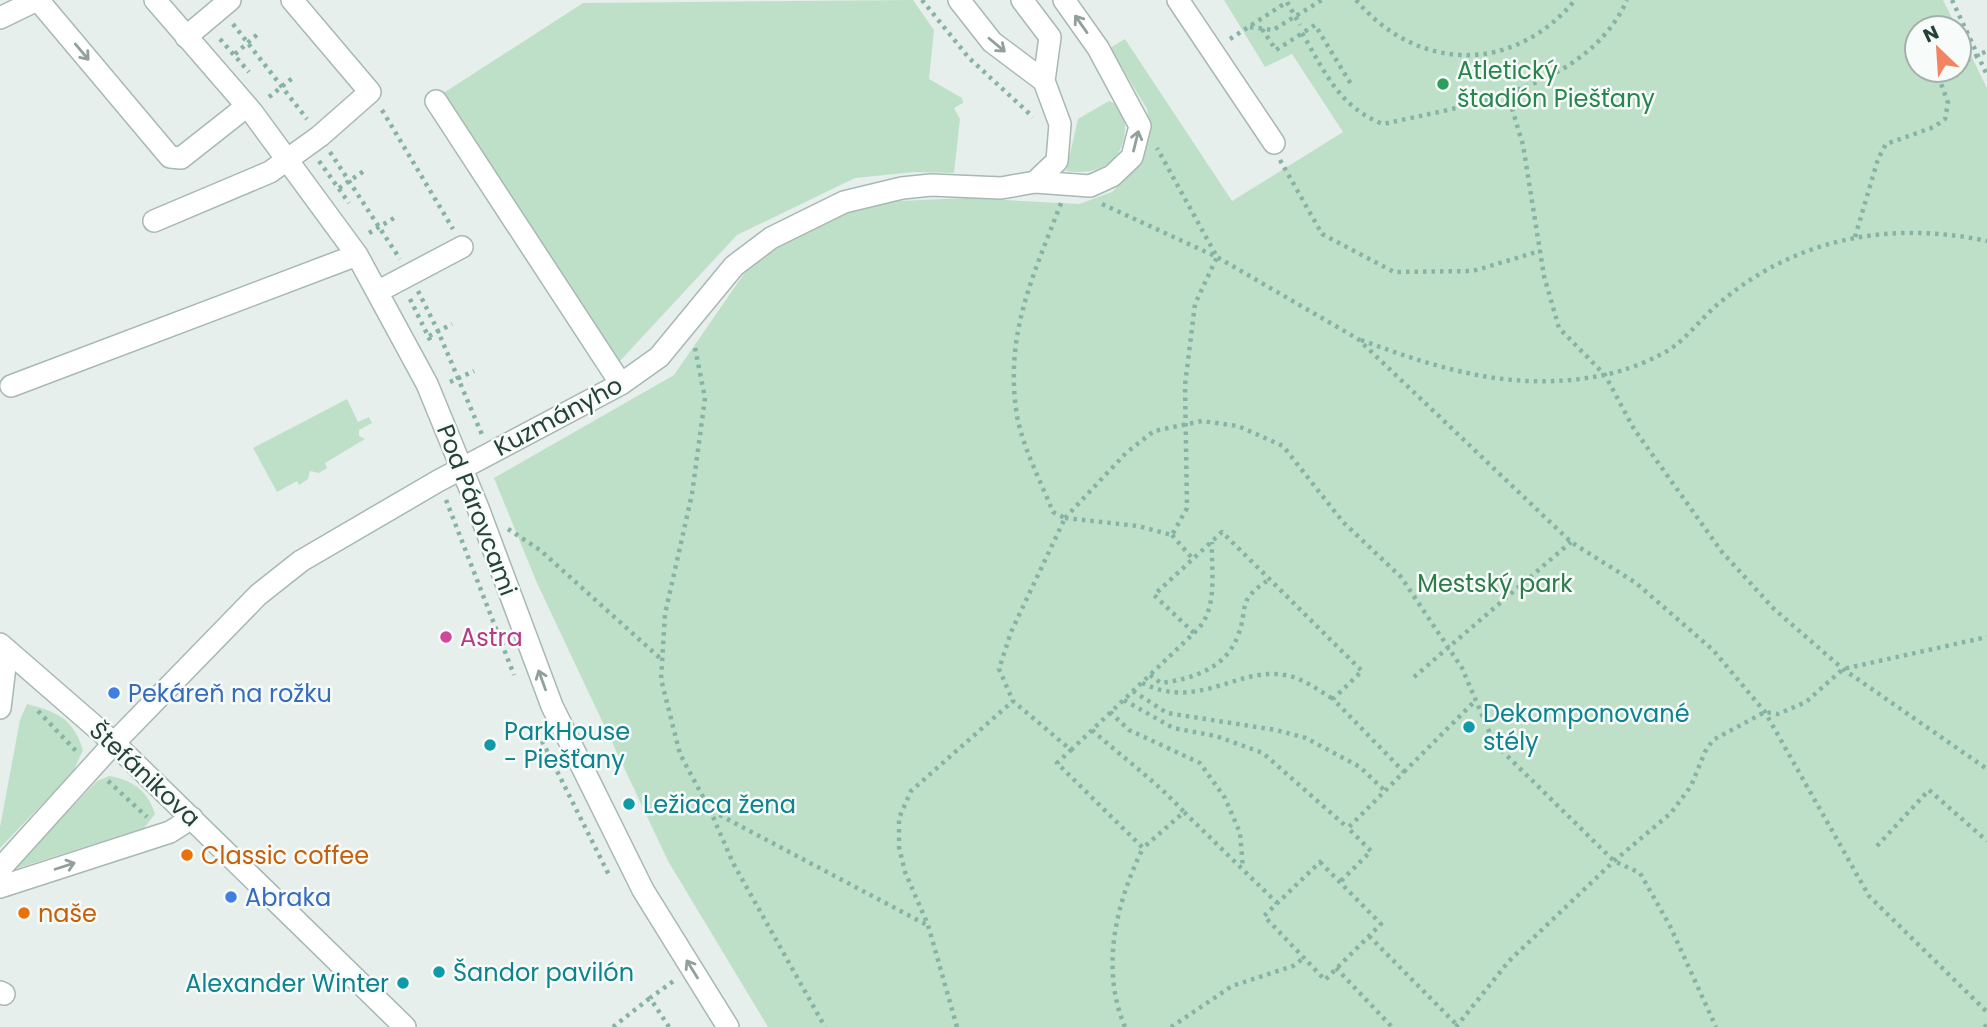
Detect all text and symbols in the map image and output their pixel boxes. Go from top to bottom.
north arrow [1903,14,1973,84]
one-way arrow [1074,15,1088,34]
text: N [1919,19,1943,49]
one-way arrow [988,37,1006,53]
one-way arrow [74,43,90,61]
place label: Atletický štadión Piešťany [1457,54,1655,115]
marker: Atletický štadión Piešťany [1435,76,1451,92]
one-way arrow [1130,130,1143,153]
street label: Kuzmányho [488,368,628,464]
street label: Pod Párovcami [429,420,525,600]
park label: Mestský park [1417,567,1573,600]
place label: Astra [460,621,523,654]
marker: Astra [438,629,454,645]
one-way arrow [535,670,548,692]
place label: Pekáreň na rožku [128,677,332,710]
marker: Pekáreň na rožku [106,685,122,701]
place label: Dekomponované stély [1483,697,1690,758]
street label: Štefánikova [82,714,208,834]
place label: ParkHouse - Piešťany [504,715,630,776]
marker: Dekomponované stély [1461,719,1477,735]
marker: ParkHouse - Piešťany [482,737,498,753]
place label: Ležiaca žena [643,788,796,821]
marker: Ležiaca žena [621,796,637,812]
place label: Classic coffee [201,839,369,872]
marker: Classic coffee [179,847,195,863]
one-way arrow [54,859,76,872]
place label: Abraka [245,881,331,914]
marker: Abraka [223,889,239,905]
place label: naše [38,897,97,930]
marker: naše [16,905,32,921]
place label: Šandor pavilón [453,956,634,989]
one-way arrow [684,960,699,979]
marker: Šandor pavilón [431,964,447,980]
place label: Alexander Winter [185,967,389,1000]
marker: Alexander Winter [395,975,411,991]

